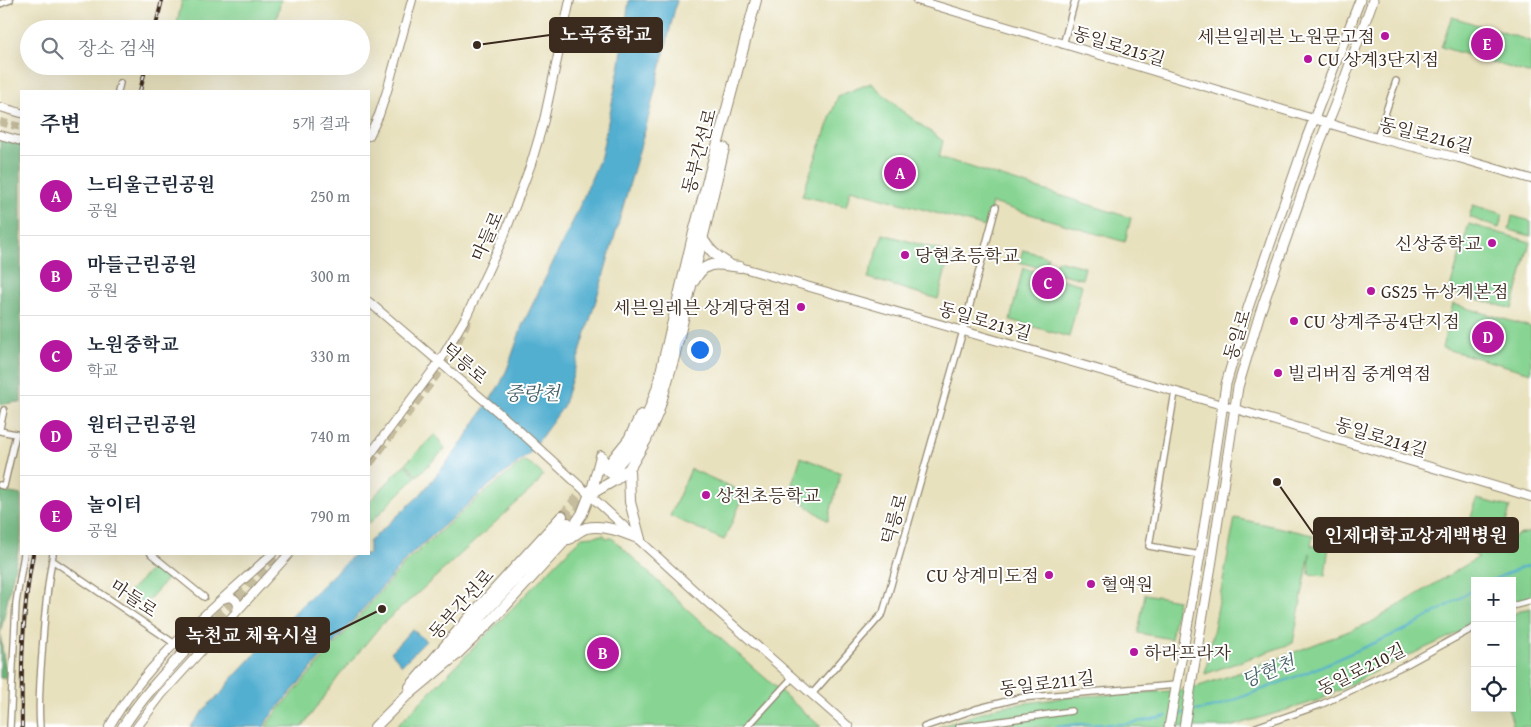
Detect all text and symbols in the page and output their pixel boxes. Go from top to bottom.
callout: 노곡중학교 [550,18,662,52]
street label: 동일로215길 [1069,19,1169,73]
search box [20,20,370,75]
text: 노곡중학교 [560,20,652,48]
place label: 세븐일레븐 노원문고점 [1197,23,1375,50]
pin: E [1471,25,1503,63]
marker: 세븐일레븐 노원문고점 [1379,30,1391,42]
icon: search [38,34,66,62]
text: 장소 검색 [78,34,156,62]
place label: CU 상계3단지점 [1318,46,1439,73]
marker: CU 상계3단지점 [1302,53,1314,65]
street label: 동부간선로 [675,106,723,196]
text: 주변 [40,108,81,139]
street label: 동일로216길 [1376,110,1476,160]
text: 5개 결과 [292,111,350,135]
pin: A [884,154,916,192]
text: 느티울근린공원 [87,170,215,198]
text: A [51,184,61,208]
text: 250 m [310,184,350,208]
text: 공원 [87,198,118,222]
street label: 마들로 [464,207,510,265]
place label: 신상중학교 [1395,230,1483,257]
marker: 신상중학교 [1486,237,1498,249]
place label: 당현초등학교 [915,242,1020,269]
marker: 당현초등학교 [899,249,911,261]
text: 마들근린공원 [87,250,197,278]
text: B [51,264,61,288]
text: 300 m [310,264,350,288]
pin: C [1032,264,1064,302]
text: 공원 [87,278,118,302]
place label: GS25 뉴상계본점 [1381,278,1509,305]
marker: GS25 뉴상계본점 [1365,285,1377,297]
place label: 세븐일레븐 상계당현점 [613,294,791,321]
street label: 동일로213길 [935,295,1035,347]
marker: 세븐일레븐 상계당현점 [795,301,807,313]
street label: 동일로 [1216,306,1258,364]
place label: CU 상계주공4단지점 [1304,308,1460,335]
marker: CU 상계주공4단지점 [1288,315,1300,327]
pin: D [1472,318,1504,356]
text: 노원중학교 [87,330,179,358]
street label: 덕릉로 [436,336,494,390]
your location [687,337,713,363]
text: C [51,344,61,368]
text: 330 m [310,344,350,368]
text: 학교 [87,358,118,382]
place label: 빌리버짐 중계역점 [1288,360,1431,387]
marker: 빌리버짐 중계역점 [1272,367,1284,379]
water label: 중랑천 [504,379,561,407]
text: 원터근린공원 [87,410,197,438]
street label: 동일로214길 [1331,410,1431,464]
text: D [51,424,61,448]
text: 740 m [310,424,350,448]
text: 공원 [87,438,118,462]
place label: 상천초등학교 [716,482,821,509]
marker: 상천초등학교 [700,489,712,501]
text: 놀이터 [87,490,142,518]
street label: 덕릉로 [874,490,914,548]
text: E [52,504,60,528]
text: 790 m [310,504,350,528]
text: 공원 [87,518,118,542]
callout: 인제대학교상계백병원 [1314,518,1518,552]
text: 인제대학교상계백병원 [1324,521,1508,549]
place label: CU 상계미도점 [926,562,1039,589]
street label: 동부간선로 [422,563,500,645]
marker: CU 상계미도점 [1043,569,1055,581]
place label: 혈액원 [1101,571,1153,598]
street label: 마들로 [105,572,163,624]
map controls [1471,577,1516,712]
button: + [1471,577,1516,622]
marker: 혈액원 [1085,578,1097,590]
callout: 녹천교 체육시설 [176,618,329,652]
text: 녹천교 체육시설 [186,621,318,649]
button: − [1471,622,1516,667]
pin: B [587,634,619,672]
street label: 동일로210길 [1312,636,1410,702]
place label: 하라프라자 [1144,639,1232,666]
marker: 하라프라자 [1128,646,1140,658]
water label: 당현천 [1237,647,1300,694]
street label: 동일로211길 [998,664,1096,702]
button: locate [1471,667,1516,712]

